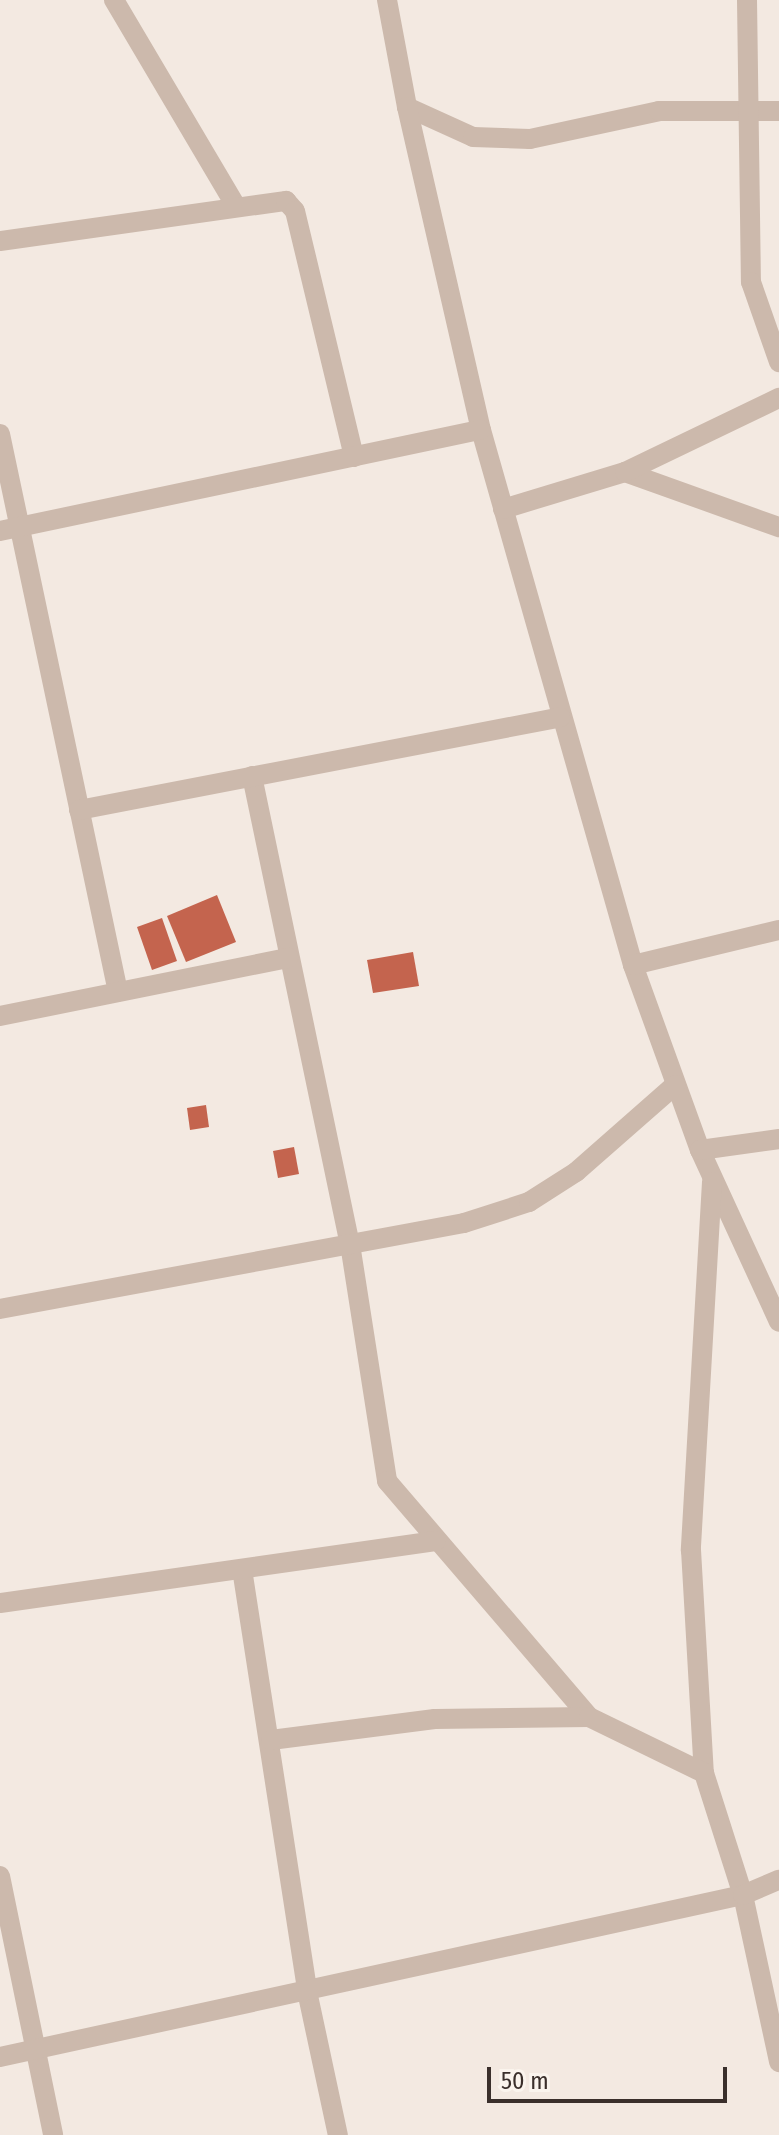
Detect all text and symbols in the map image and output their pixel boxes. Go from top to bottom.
scale bar [491,2051,731,2101]
text: 50 m [501,2067,549,2095]

